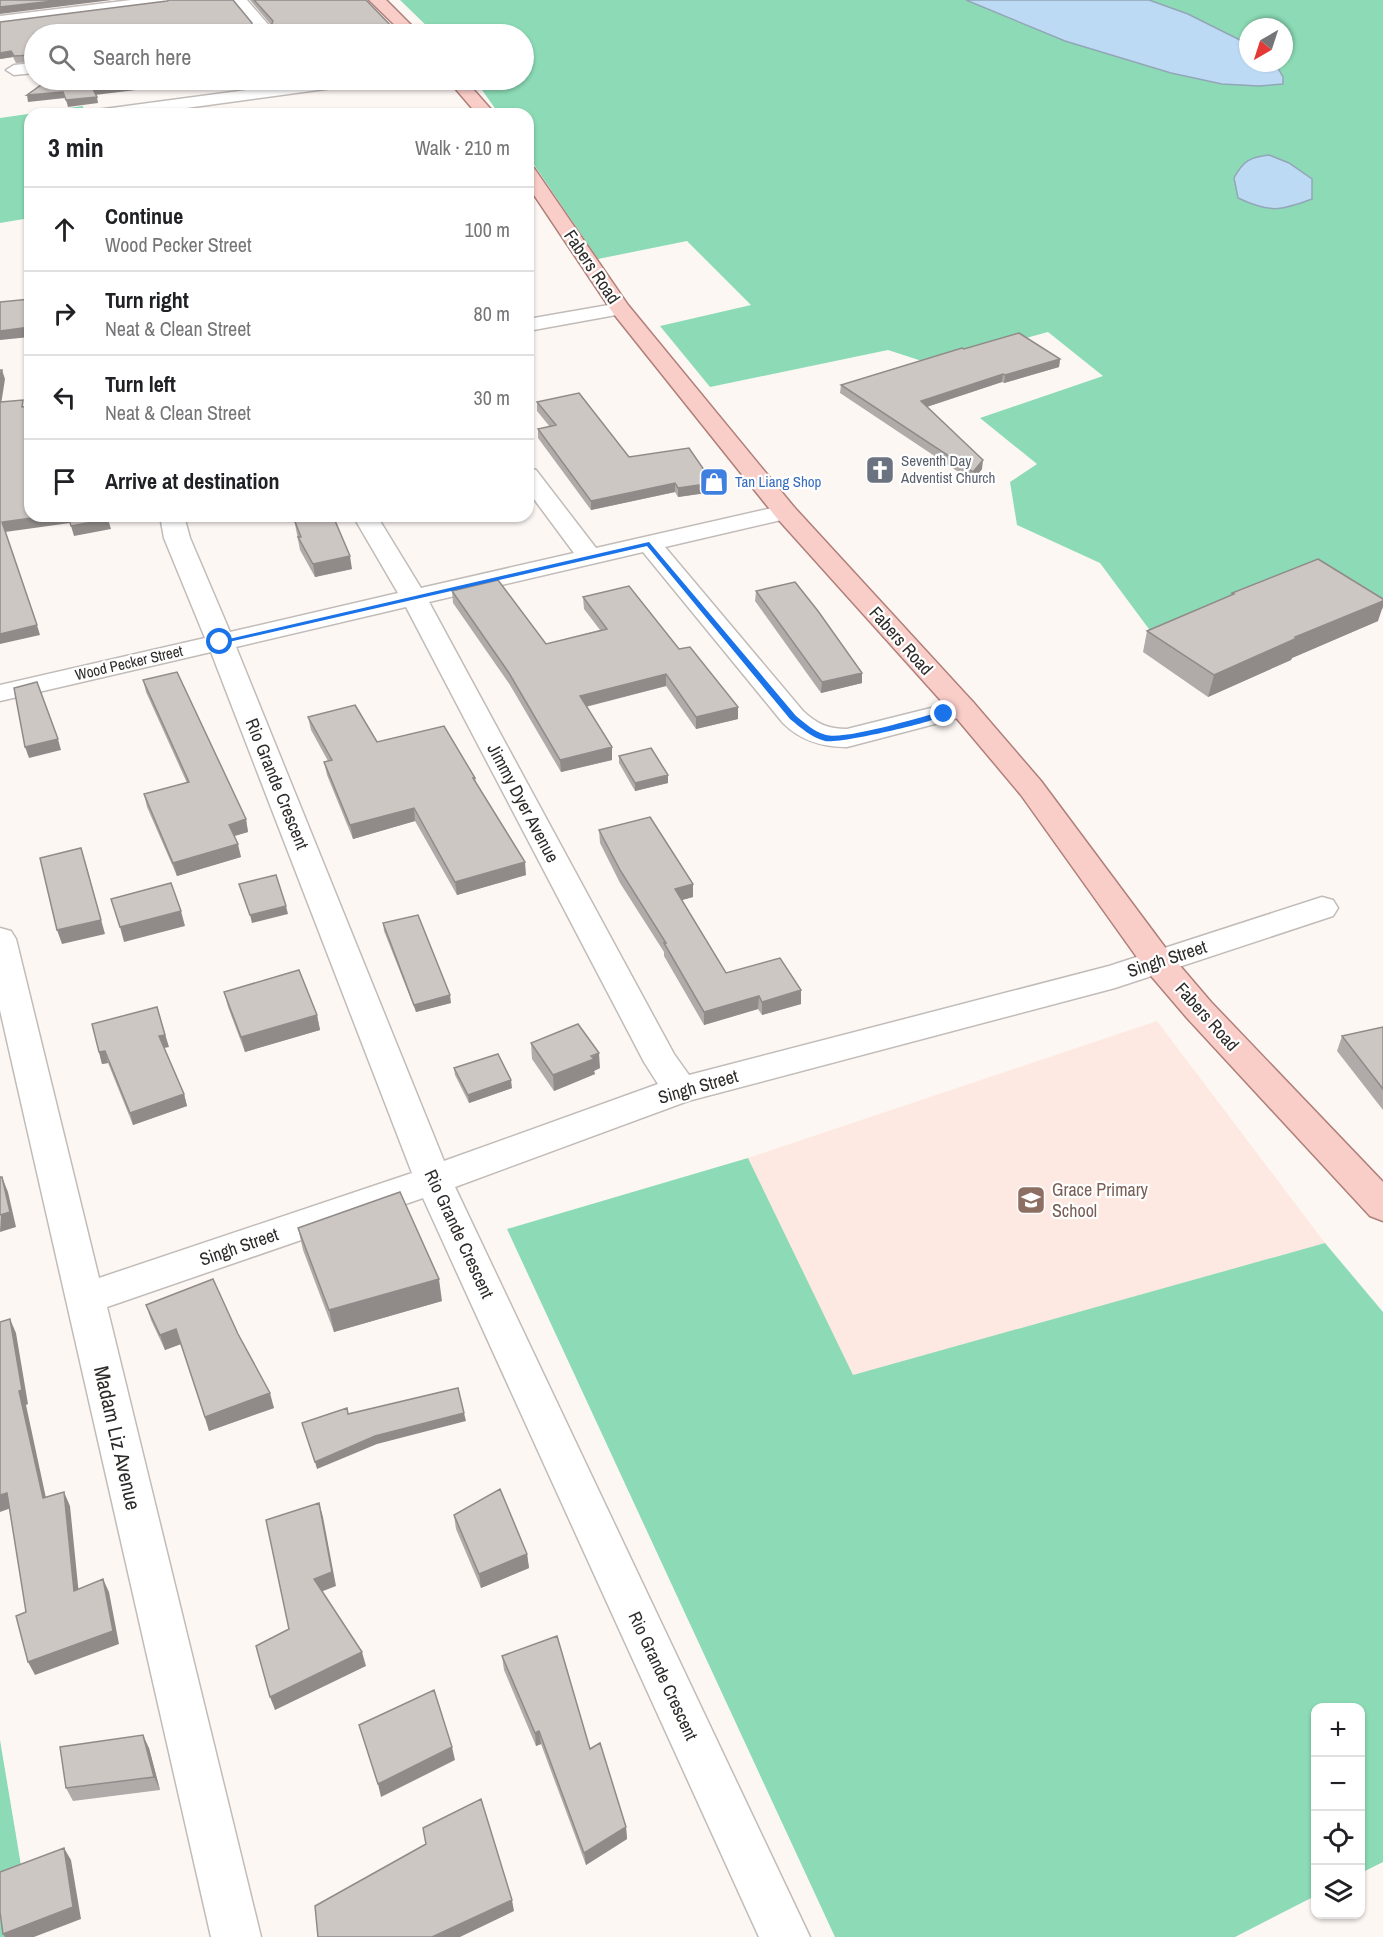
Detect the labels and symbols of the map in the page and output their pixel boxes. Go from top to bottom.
north arrow [1239,18,1293,72]
street label: Fabers Road [558,225,626,309]
place label: Seventh Day Adventist Church [900,450,995,488]
church icon: Seventh Day Adventist Church [864,454,896,486]
shop icon: Tan Liang Shop [698,466,730,498]
place label: Tan Liang Shop [735,471,822,492]
street label: Fabers Road [864,601,939,680]
route start [206,628,232,654]
street label: Wood Pecker Street [73,640,185,685]
route end [930,700,956,726]
street label: Rio Grande Crescent [240,714,315,853]
street label: Jimmy Dyer Avenue [481,739,565,867]
street label: Singh Street [1124,934,1210,983]
street label: Fabers Road [1170,977,1245,1056]
street label: Singh Street [655,1063,741,1110]
street label: Rio Grande Crescent [419,1165,500,1302]
place label: Grace Primary School [1052,1177,1149,1223]
school or university icon: Grace Primary School [1015,1184,1047,1216]
street label: Singh Street [196,1221,282,1272]
street label: Madam Liz Avenue [87,1363,148,1513]
street label: Rio Grande Crescent [623,1607,704,1744]

